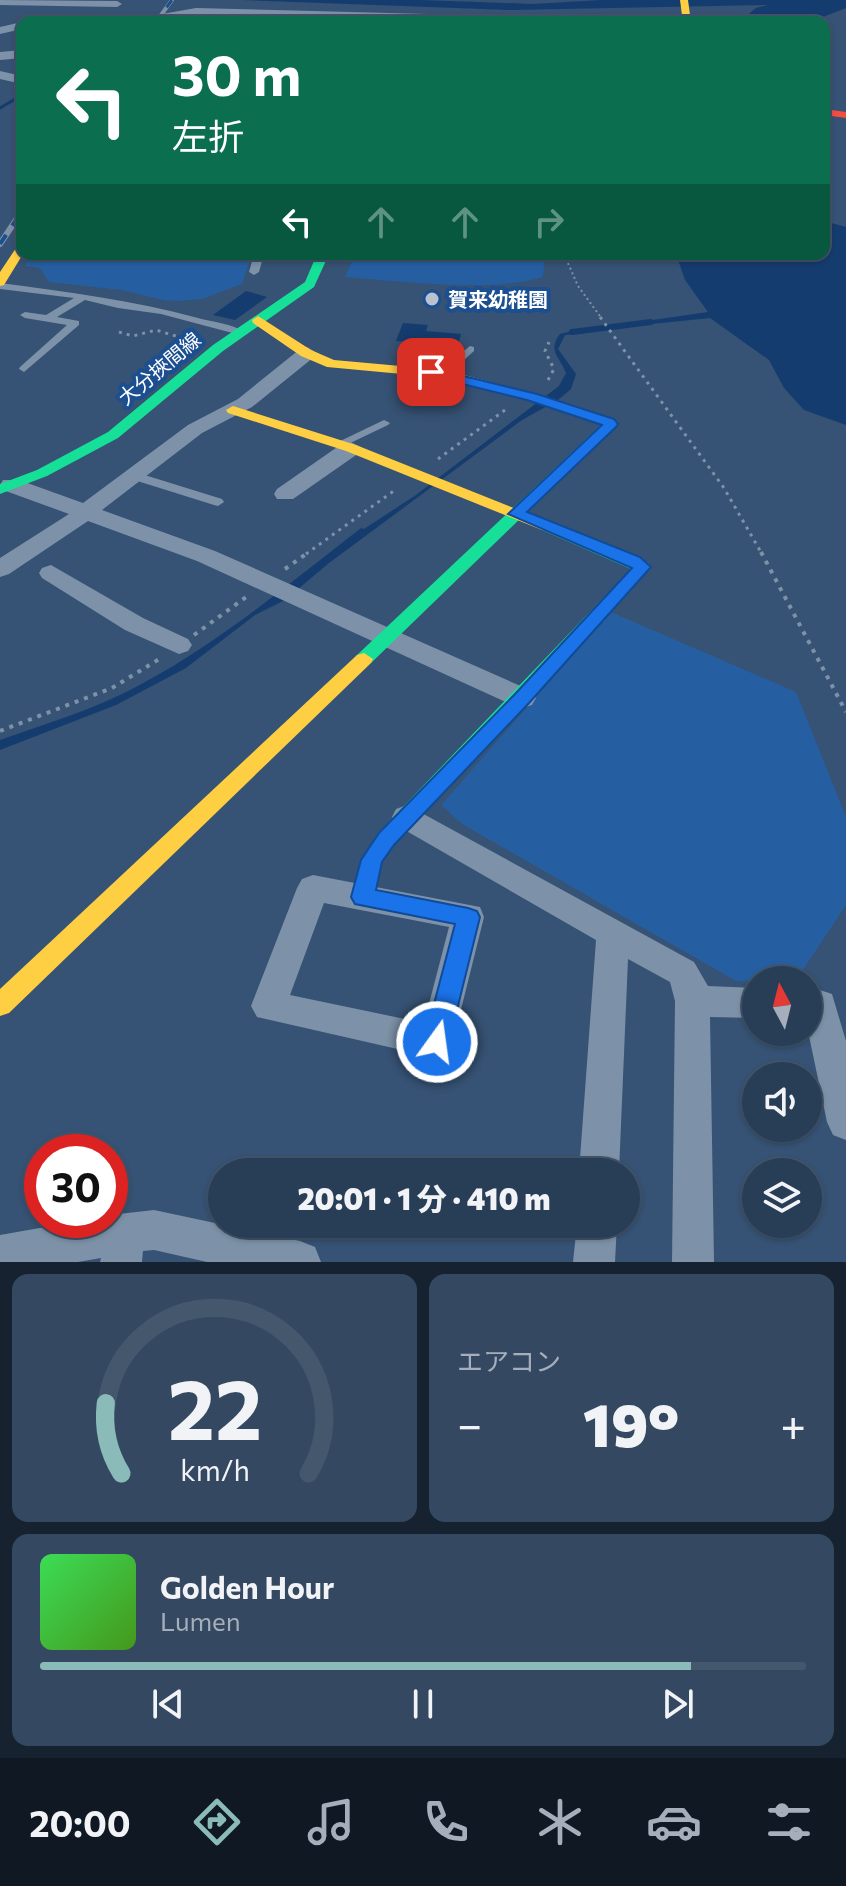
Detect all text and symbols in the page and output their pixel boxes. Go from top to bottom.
text: 30 m [172,39,301,108]
icon: left [40,48,144,152]
text: 左折 [172,113,244,157]
icon: left [275,200,319,244]
icon: ahead [359,200,403,244]
icon: ahead [443,200,487,244]
icon: right [527,200,571,244]
place label: 賀来幼稚園 [448,287,548,311]
marker: 賀来幼稚園 [423,290,441,308]
street label: 大分挾間線 [113,327,205,409]
pin [397,338,465,406]
icon: arrive [409,350,453,394]
north arrow [742,966,822,1046]
map controls [742,966,822,1238]
position arrow [395,1000,479,1084]
button: sound [742,1062,822,1142]
speed limit sign: 30 [24,1134,128,1238]
button: layers [742,1158,822,1238]
text: 20:01 · 1 分 · 410 m [298,1179,550,1216]
text: エアコン [457,1345,561,1376]
text: 22 [167,1355,262,1457]
text: 19° [583,1386,679,1459]
text: − [457,1396,482,1450]
text: + [780,1396,806,1450]
text: km/h [180,1452,249,1487]
text: Golden Hour [160,1568,334,1605]
text: Lumen [160,1605,241,1636]
icon: previous [146,1682,190,1726]
icon: pause [401,1682,445,1726]
icon: next [656,1682,700,1726]
icon: directions [189,1794,245,1850]
icon: music [303,1794,359,1850]
icon: phone [418,1794,474,1850]
icon: climate [532,1794,588,1850]
icon: car [646,1794,702,1850]
icon: filters [761,1794,817,1850]
text: 20:00 [29,1800,131,1844]

